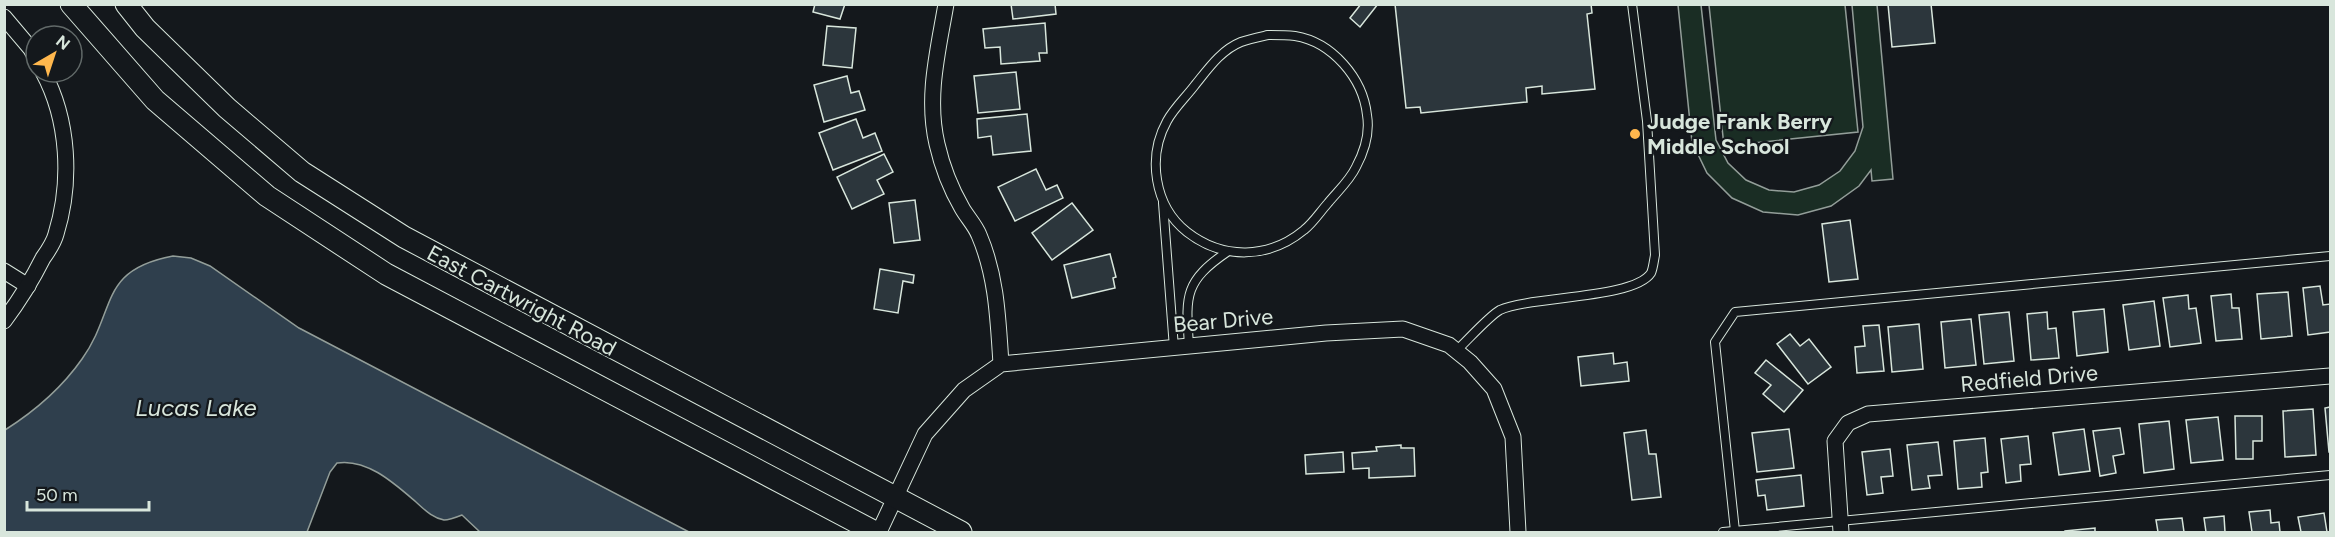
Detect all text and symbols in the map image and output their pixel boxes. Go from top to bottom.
north arrow [24,24,84,84]
text: N [52,31,74,54]
place label: Judge Frank Berry Middle School [1647,108,1832,160]
marker: Judge Frank Berry Middle School [1628,127,1642,141]
street label: East Cartwright Road [423,239,621,362]
street label: Bear Drive [1172,303,1274,338]
street label: Redfield Drive [1959,359,2099,398]
water label: Lucas Lake [135,393,257,422]
scale bar [27,474,148,512]
text: 50 m [36,484,78,506]

